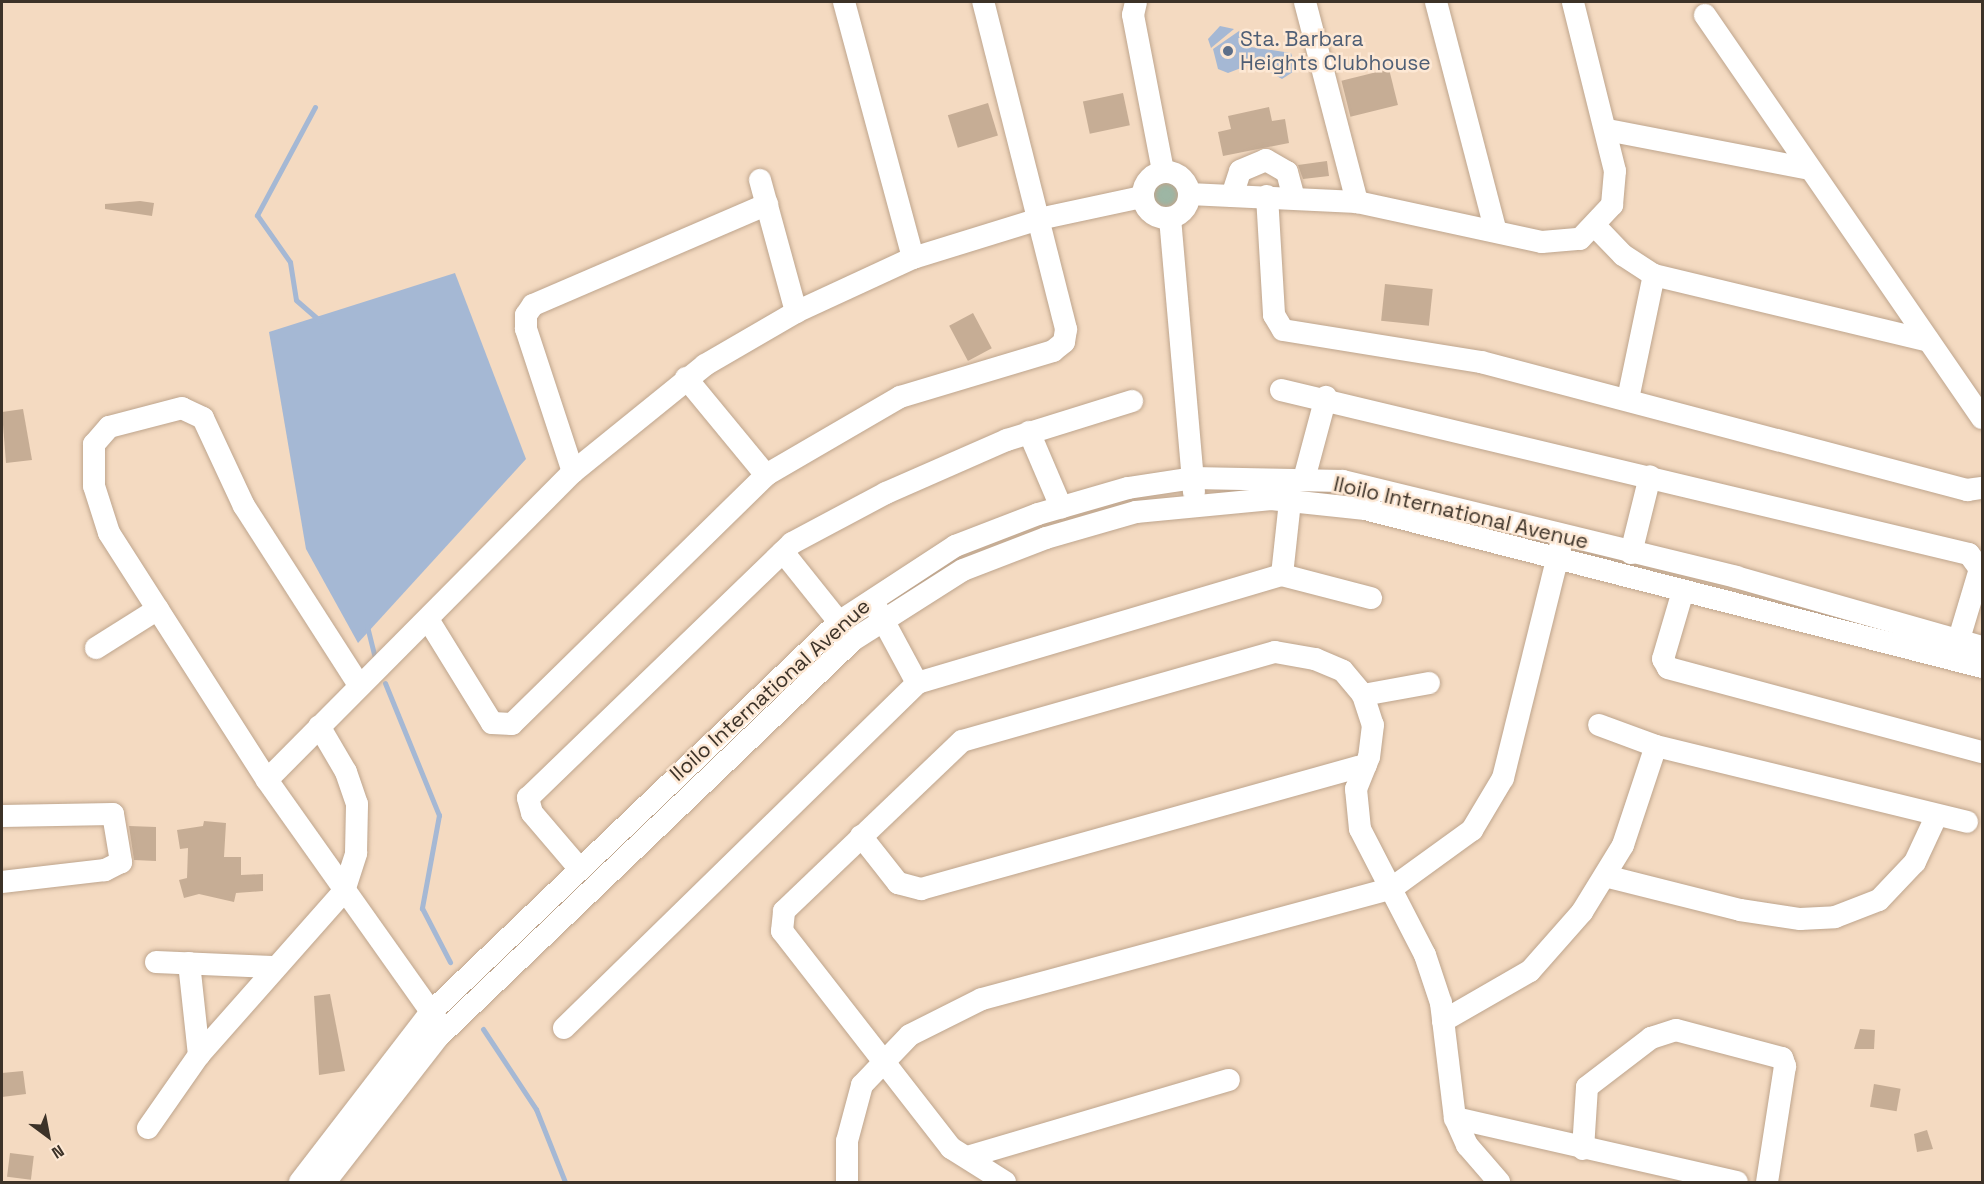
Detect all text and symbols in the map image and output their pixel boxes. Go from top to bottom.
place label: Sta. Barbara Heights Clubhouse [1240,26,1431,76]
marker: Sta. Barbara Heights Clubhouse [1221,44,1235,58]
street label: Iloilo International Avenue [1331,471,1591,555]
street label: Iloilo International Avenue [665,593,875,787]
north arrow [18,1106,78,1166]
text: N [48,1140,68,1163]

